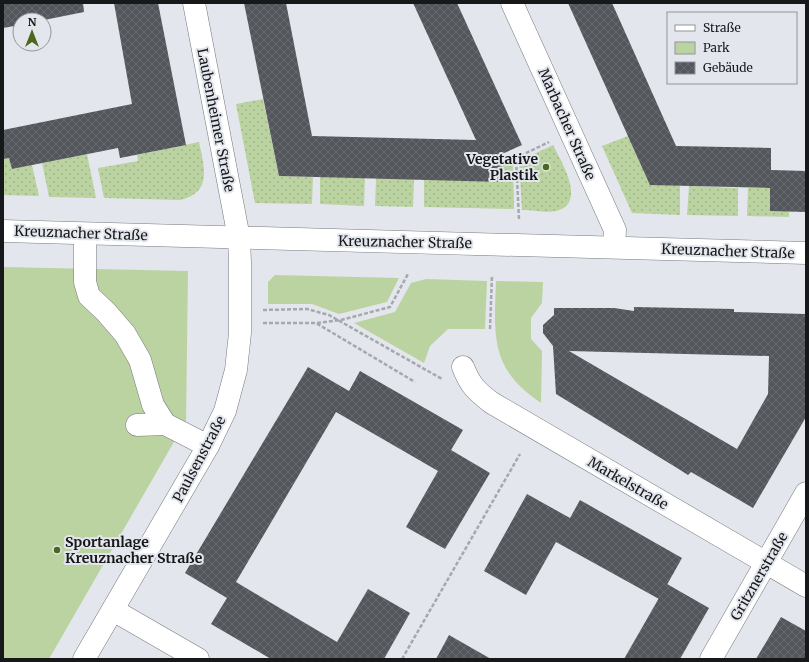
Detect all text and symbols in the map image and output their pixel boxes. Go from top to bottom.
north arrow [12,12,52,52]
legend [667,12,797,84]
text: N [28,15,37,29]
text: Straße [703,20,741,35]
text: Park [703,40,730,55]
street label: Laubenheimer Straße [193,47,239,193]
text: Gebäude [703,60,753,75]
street label: Marbacher Straße [534,65,600,183]
place label: Vegetative Plastik [465,150,539,184]
marker: Vegetative Plastik [541,162,551,172]
street label: Kreuznacher Straße [14,222,148,244]
street label: Kreuznacher Straße [338,232,472,252]
street label: Kreuznacher Straße [661,240,795,262]
street label: Paulsenstraße [169,413,229,505]
street label: Markelstraße [584,453,672,513]
street label: Gritznerstraße [726,529,792,623]
place label: Sportanlage Kreuznacher Straße [65,533,203,567]
marker: Sportanlage Kreuznacher Straße [52,545,62,555]

